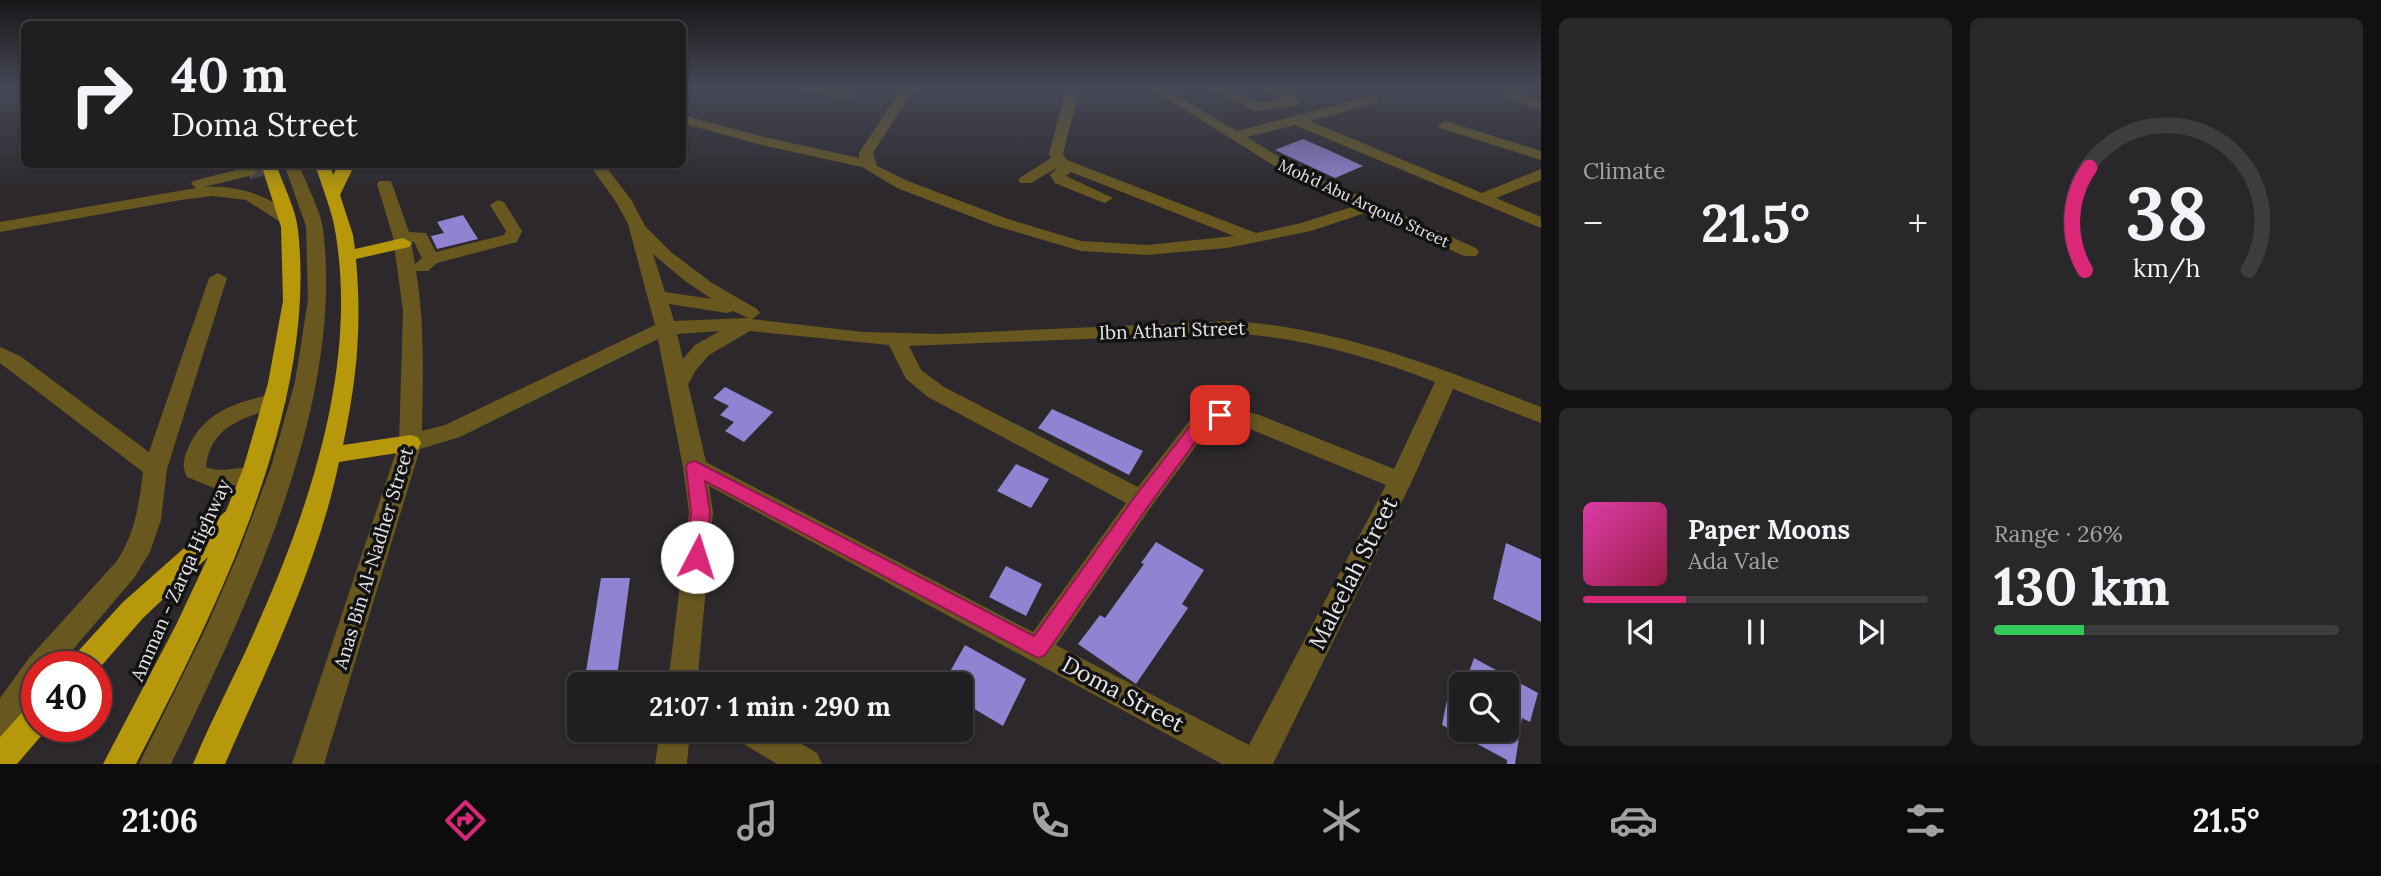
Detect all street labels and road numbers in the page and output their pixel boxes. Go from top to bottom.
street label: Moh’d Abu Arqoub Street [1275,155,1453,252]
street label: Ibn Athari Street [1098,315,1246,345]
street label: Anas Bin Al-Nadher Street [327,443,418,673]
street label: Amman - Zarqa Highway [124,475,235,686]
street label: Maleelah Street [1302,492,1403,654]
street label: Doma Street [1057,649,1189,738]

